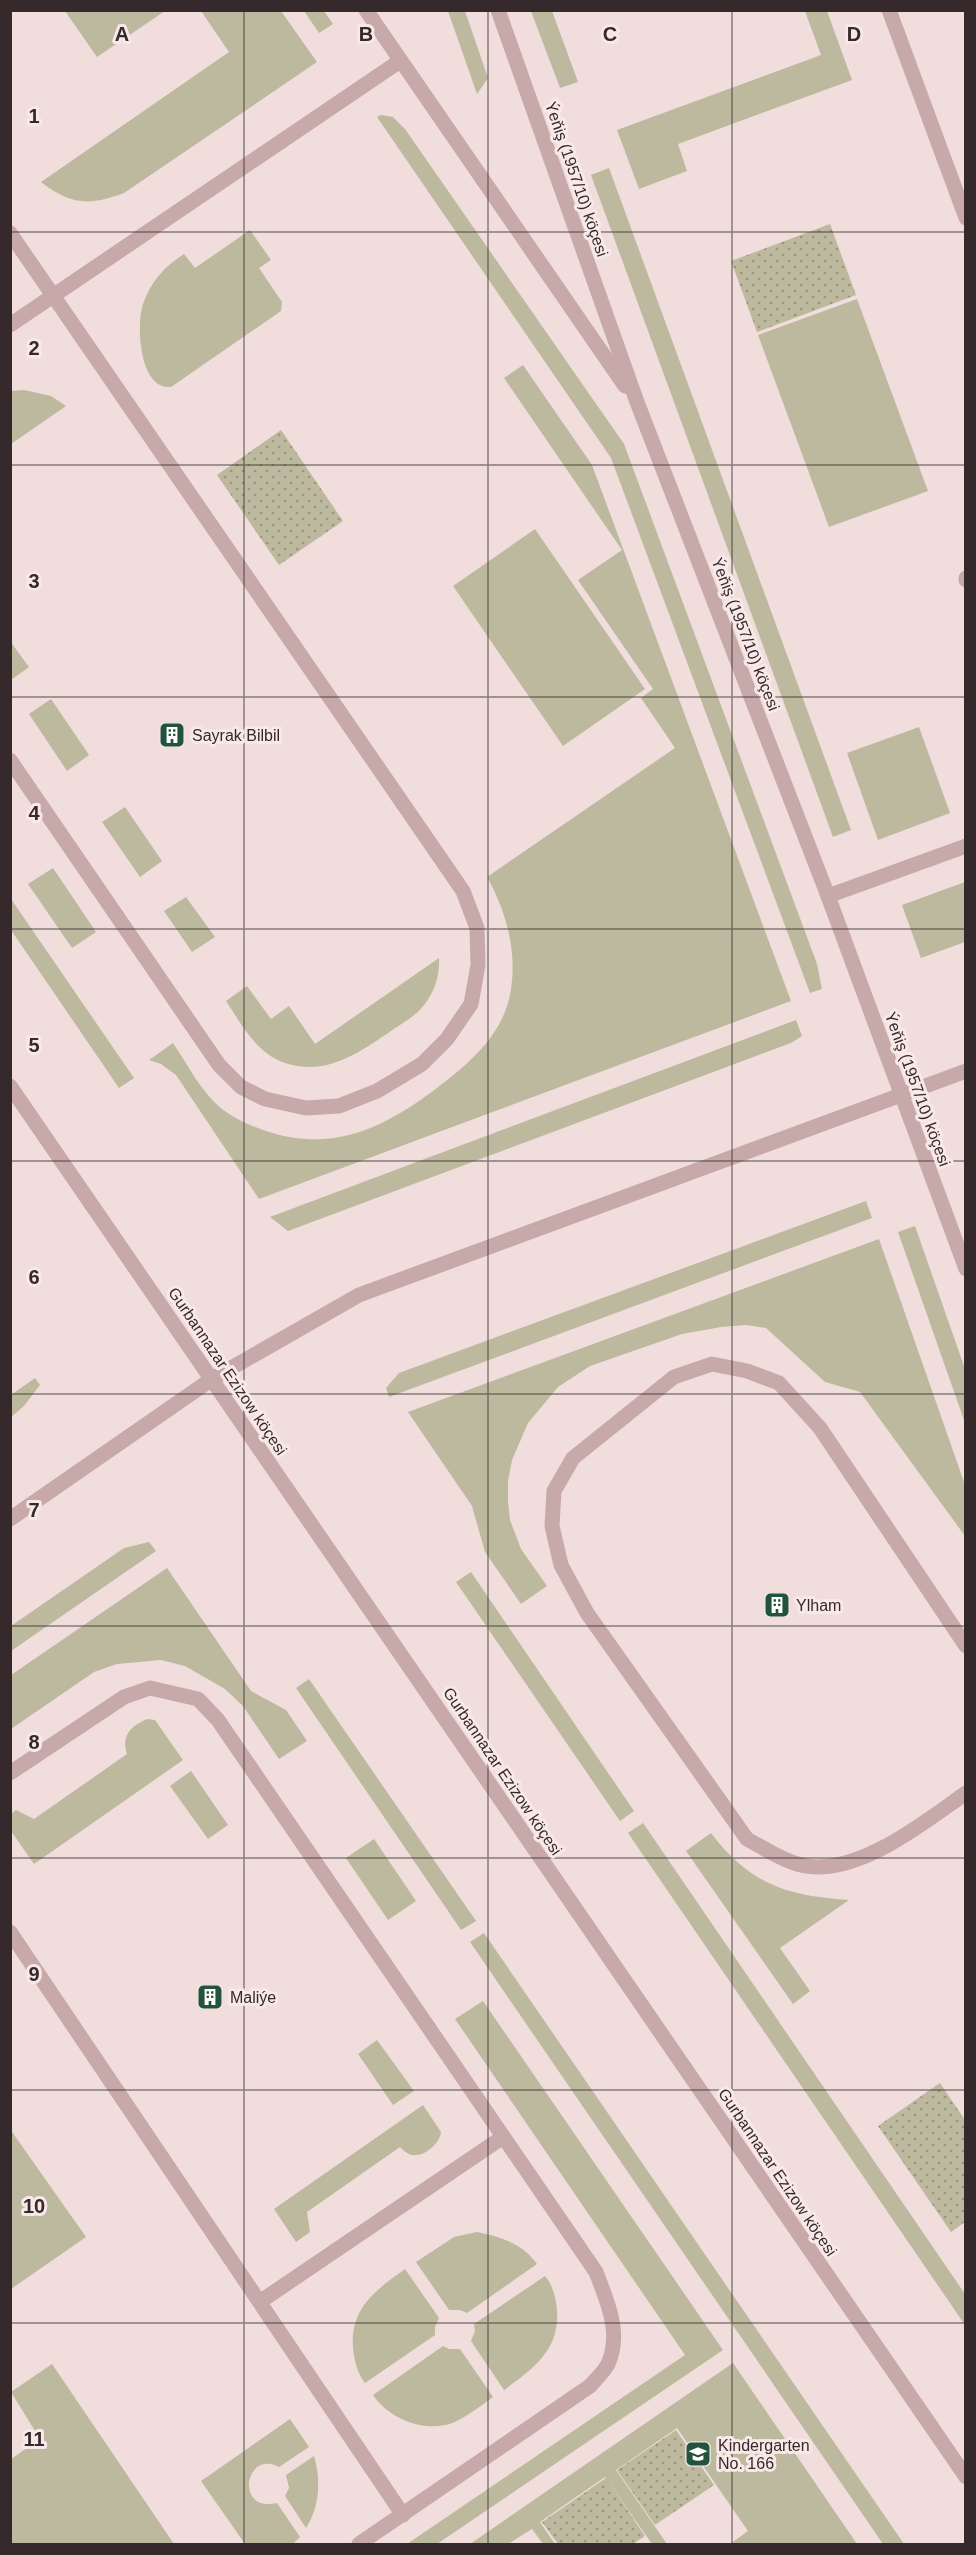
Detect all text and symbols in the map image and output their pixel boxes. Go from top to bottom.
text: A [115,23,129,45]
text: B [359,23,373,45]
text: C [603,23,617,45]
text: D [847,23,861,45]
street label: Ýeňiş (1957/10) köçesi [542,99,612,259]
text: 1 [28,105,40,127]
text: 2 [28,337,40,359]
street label: Ýeňiş (1957/10) köçesi [708,555,784,713]
text: 3 [28,570,40,592]
building icon: Sayrak Bilbil [157,720,187,750]
place label: Sayrak Bilbil [192,727,280,744]
text: 4 [28,802,40,824]
street label: Ýeňiş (1957/10) köçesi [882,1009,954,1169]
text: 5 [28,1034,40,1056]
text: 6 [28,1266,40,1288]
street label: Gurbannazar Ezizow köçesi [165,1284,290,1458]
text: 7 [28,1499,40,1521]
building icon: Ylham [762,1590,792,1620]
place label: Ylham [796,1597,841,1614]
street label: Gurbannazar Ezizow köçesi [440,1684,565,1858]
text: 8 [28,1731,40,1753]
text: 9 [28,1963,40,1985]
building icon: Maliýe [195,1982,225,2012]
place label: Maliýe [230,1989,276,2006]
street label: Gurbannazar Ezizow köçesi [715,2085,840,2259]
text: 10 [23,2195,45,2217]
text: 11 [23,2428,45,2450]
place label: Kindergarten No. 166 [718,2437,810,2472]
school or university icon: Kindergarten No. 166 [683,2439,713,2469]

